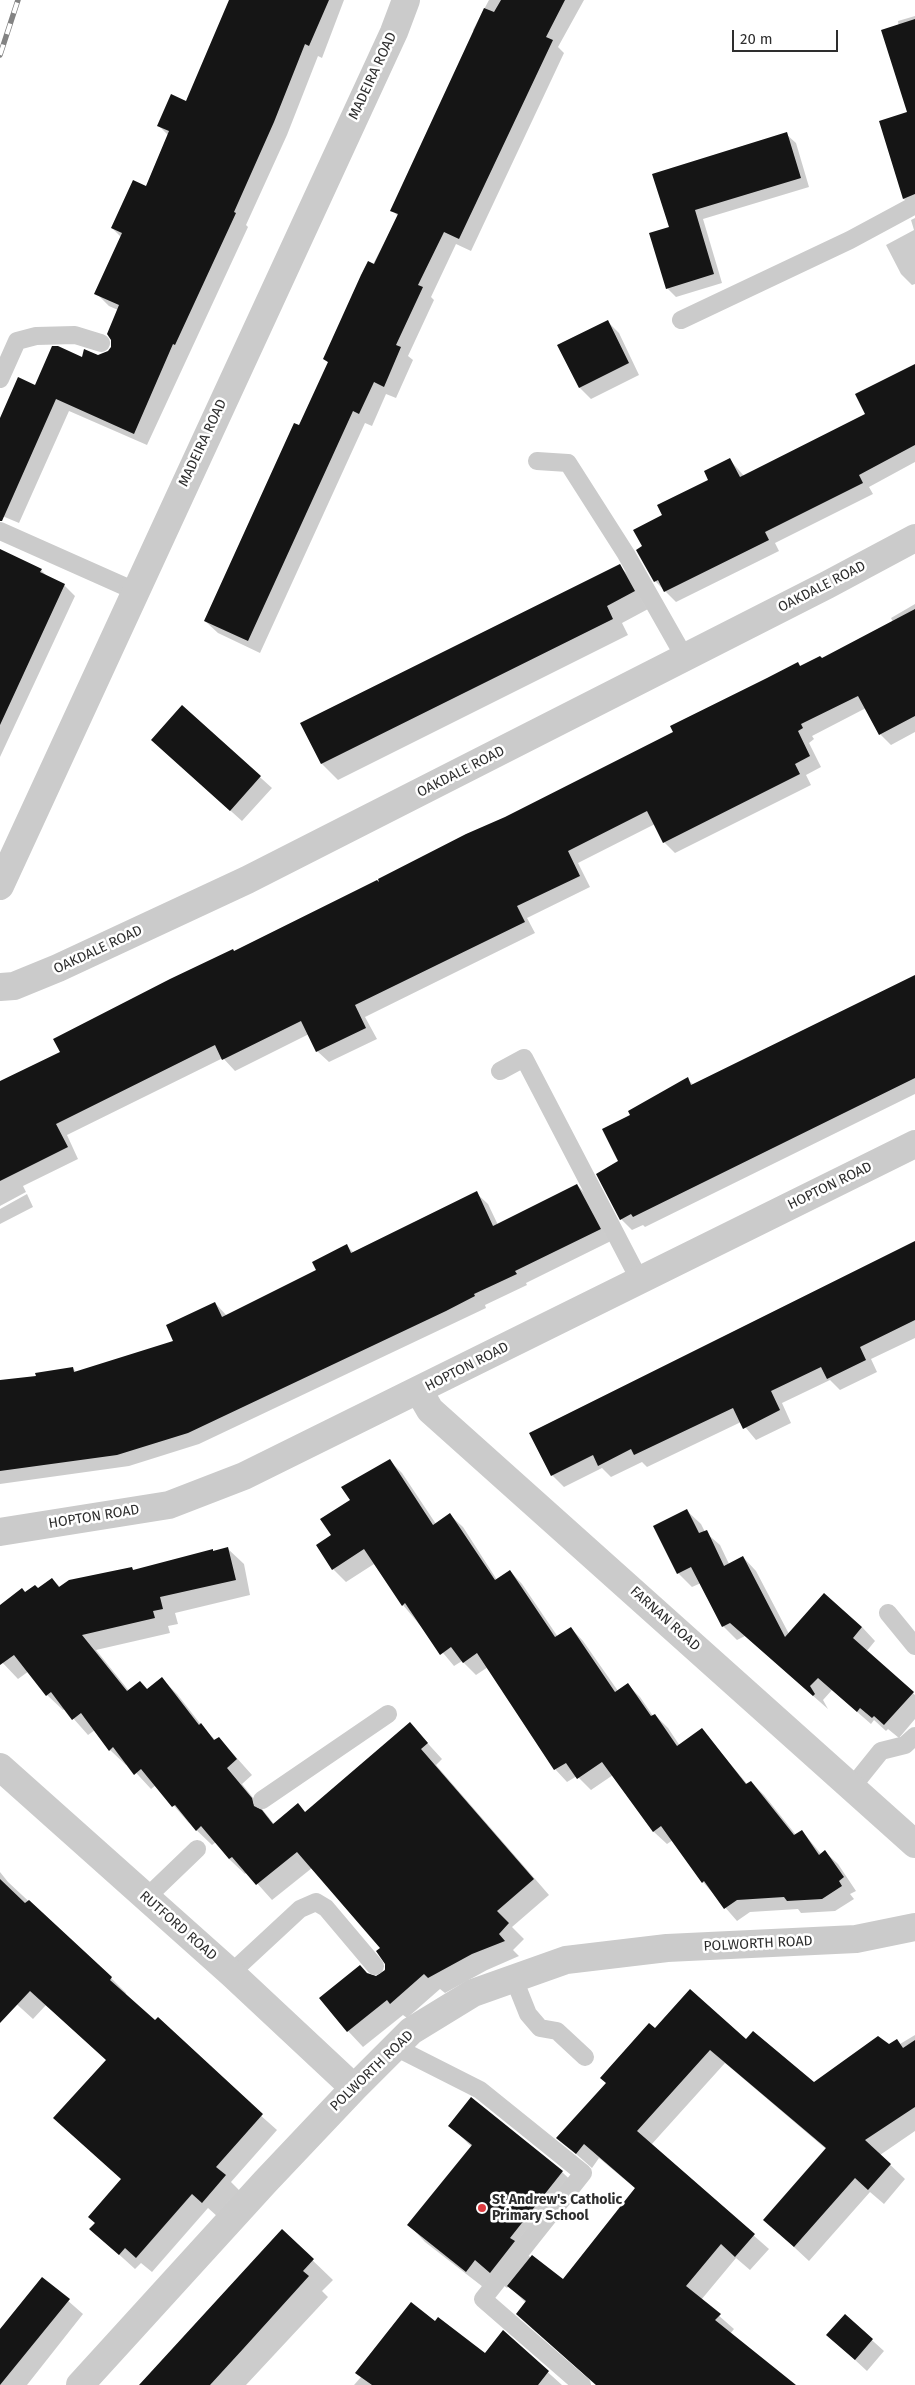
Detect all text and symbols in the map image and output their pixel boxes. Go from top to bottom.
scale bar [735,20,841,52]
street label: MADEIRA ROAD [345,30,401,122]
text: 20 m [740,30,773,48]
street label: MADEIRA ROAD [175,397,231,489]
street label: OAKDALE ROAD [776,558,868,616]
street label: OAKDALE ROAD [415,743,507,801]
street label: OAKDALE ROAD [51,922,145,978]
street label: HOPTON ROAD [785,1158,875,1214]
street label: HOPTON ROAD [422,1339,512,1395]
street label: HOPTON ROAD [47,1502,141,1532]
street label: FARNAN ROAD [627,1583,703,1655]
street label: RUTFORD ROAD [136,1888,220,1964]
street label: POLWORTH ROAD [703,1933,813,1955]
street label: POLWORTH ROAD [327,2027,417,2115]
place label: St Andrew's Catholic Primary School [492,2192,622,2224]
marker: St Andrew's Catholic Primary School [476,2202,488,2214]

